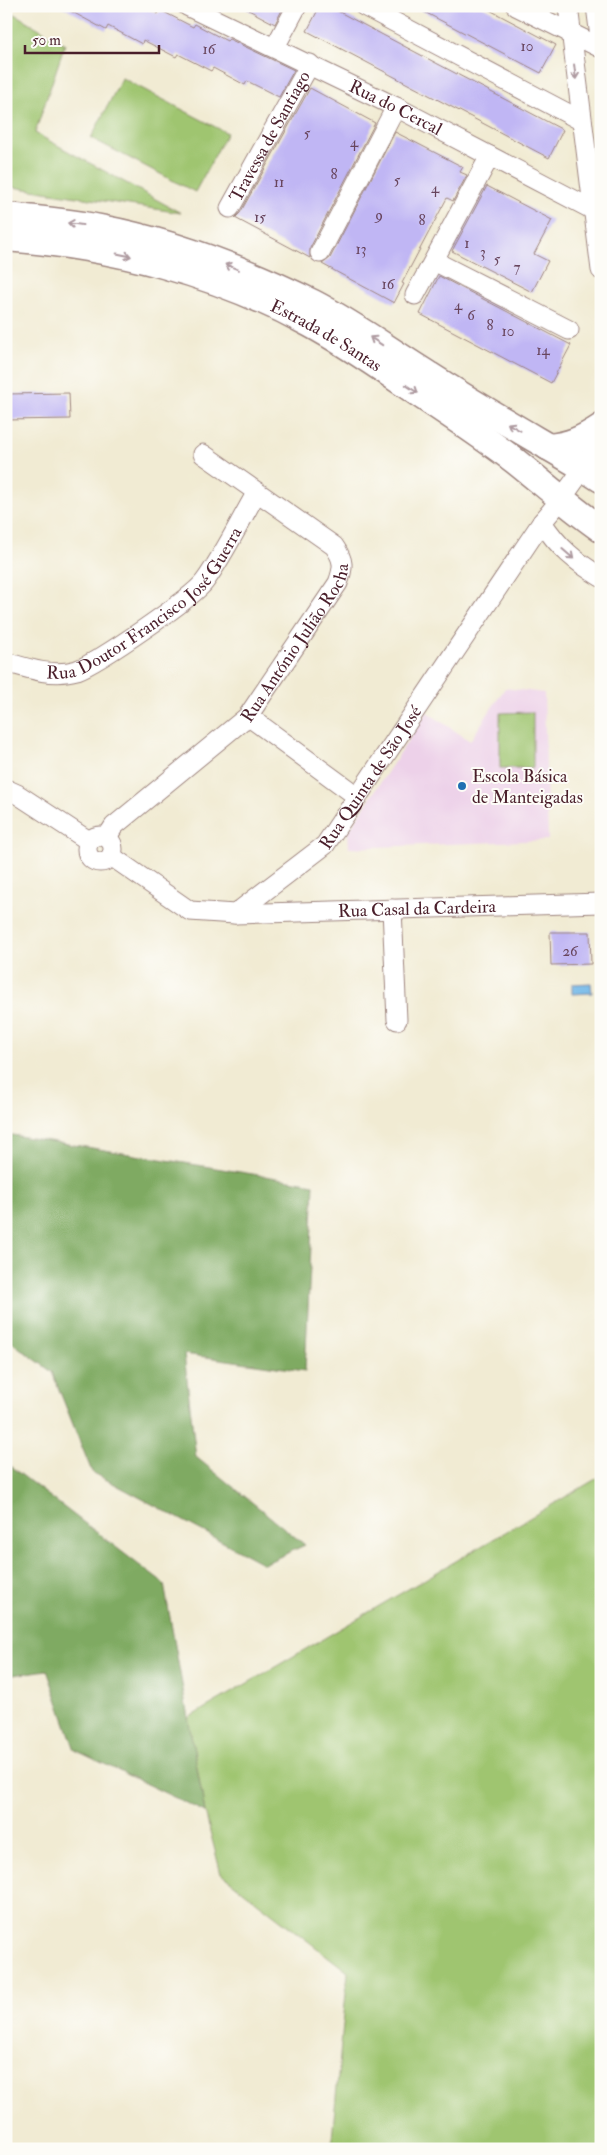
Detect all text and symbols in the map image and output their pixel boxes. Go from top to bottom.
scale bar [25,22,159,54]
text: 50 m [32,31,61,50]
house number: 10 [521,37,533,56]
house number: 16 [203,40,217,59]
one-way arrow [570,64,580,80]
street label: Travessa de Santiago [224,66,316,206]
street label: Rua do Cercal [345,75,446,141]
house number: 5 [304,124,311,143]
house number: 4 [350,133,359,152]
house number: 8 [330,165,338,184]
house number: 5 [394,171,401,190]
house number: 11 [274,173,284,192]
house number: 4 [431,179,440,198]
house number: 9 [374,206,383,225]
house number: 15 [254,208,266,227]
house number: 8 [418,211,426,230]
one-way arrow [68,219,84,229]
house number: 1 [464,234,470,253]
house number: 13 [355,240,367,259]
house number: 3 [480,243,486,262]
house number: 5 [494,250,501,269]
one-way arrow [115,251,131,260]
house number: 7 [514,258,521,277]
one-way arrow [225,262,240,272]
house number: 16 [382,275,396,294]
street label: Estrada de Santas [267,294,386,377]
house number: 4 [454,296,463,315]
house number: 6 [467,306,476,325]
house number: 8 [486,316,494,335]
house number: 10 [502,322,514,341]
one-way arrow [370,336,384,346]
house number: 14 [536,341,551,360]
one-way arrow [405,384,419,394]
one-way arrow [508,421,522,431]
street label: Rua Doutor Francisco José Guerra [46,522,247,684]
one-way arrow [561,548,574,560]
street label: Rua António Julião Rocha [235,562,354,727]
street label: Rua Quinta de São José [314,701,427,854]
place label: Escola Básica de Manteigadas [472,765,583,809]
marker: Escola Básica de Manteigadas [456,780,468,792]
street label: Rua Casal da Cardeira [337,895,497,922]
house number: 26 [562,942,579,961]

